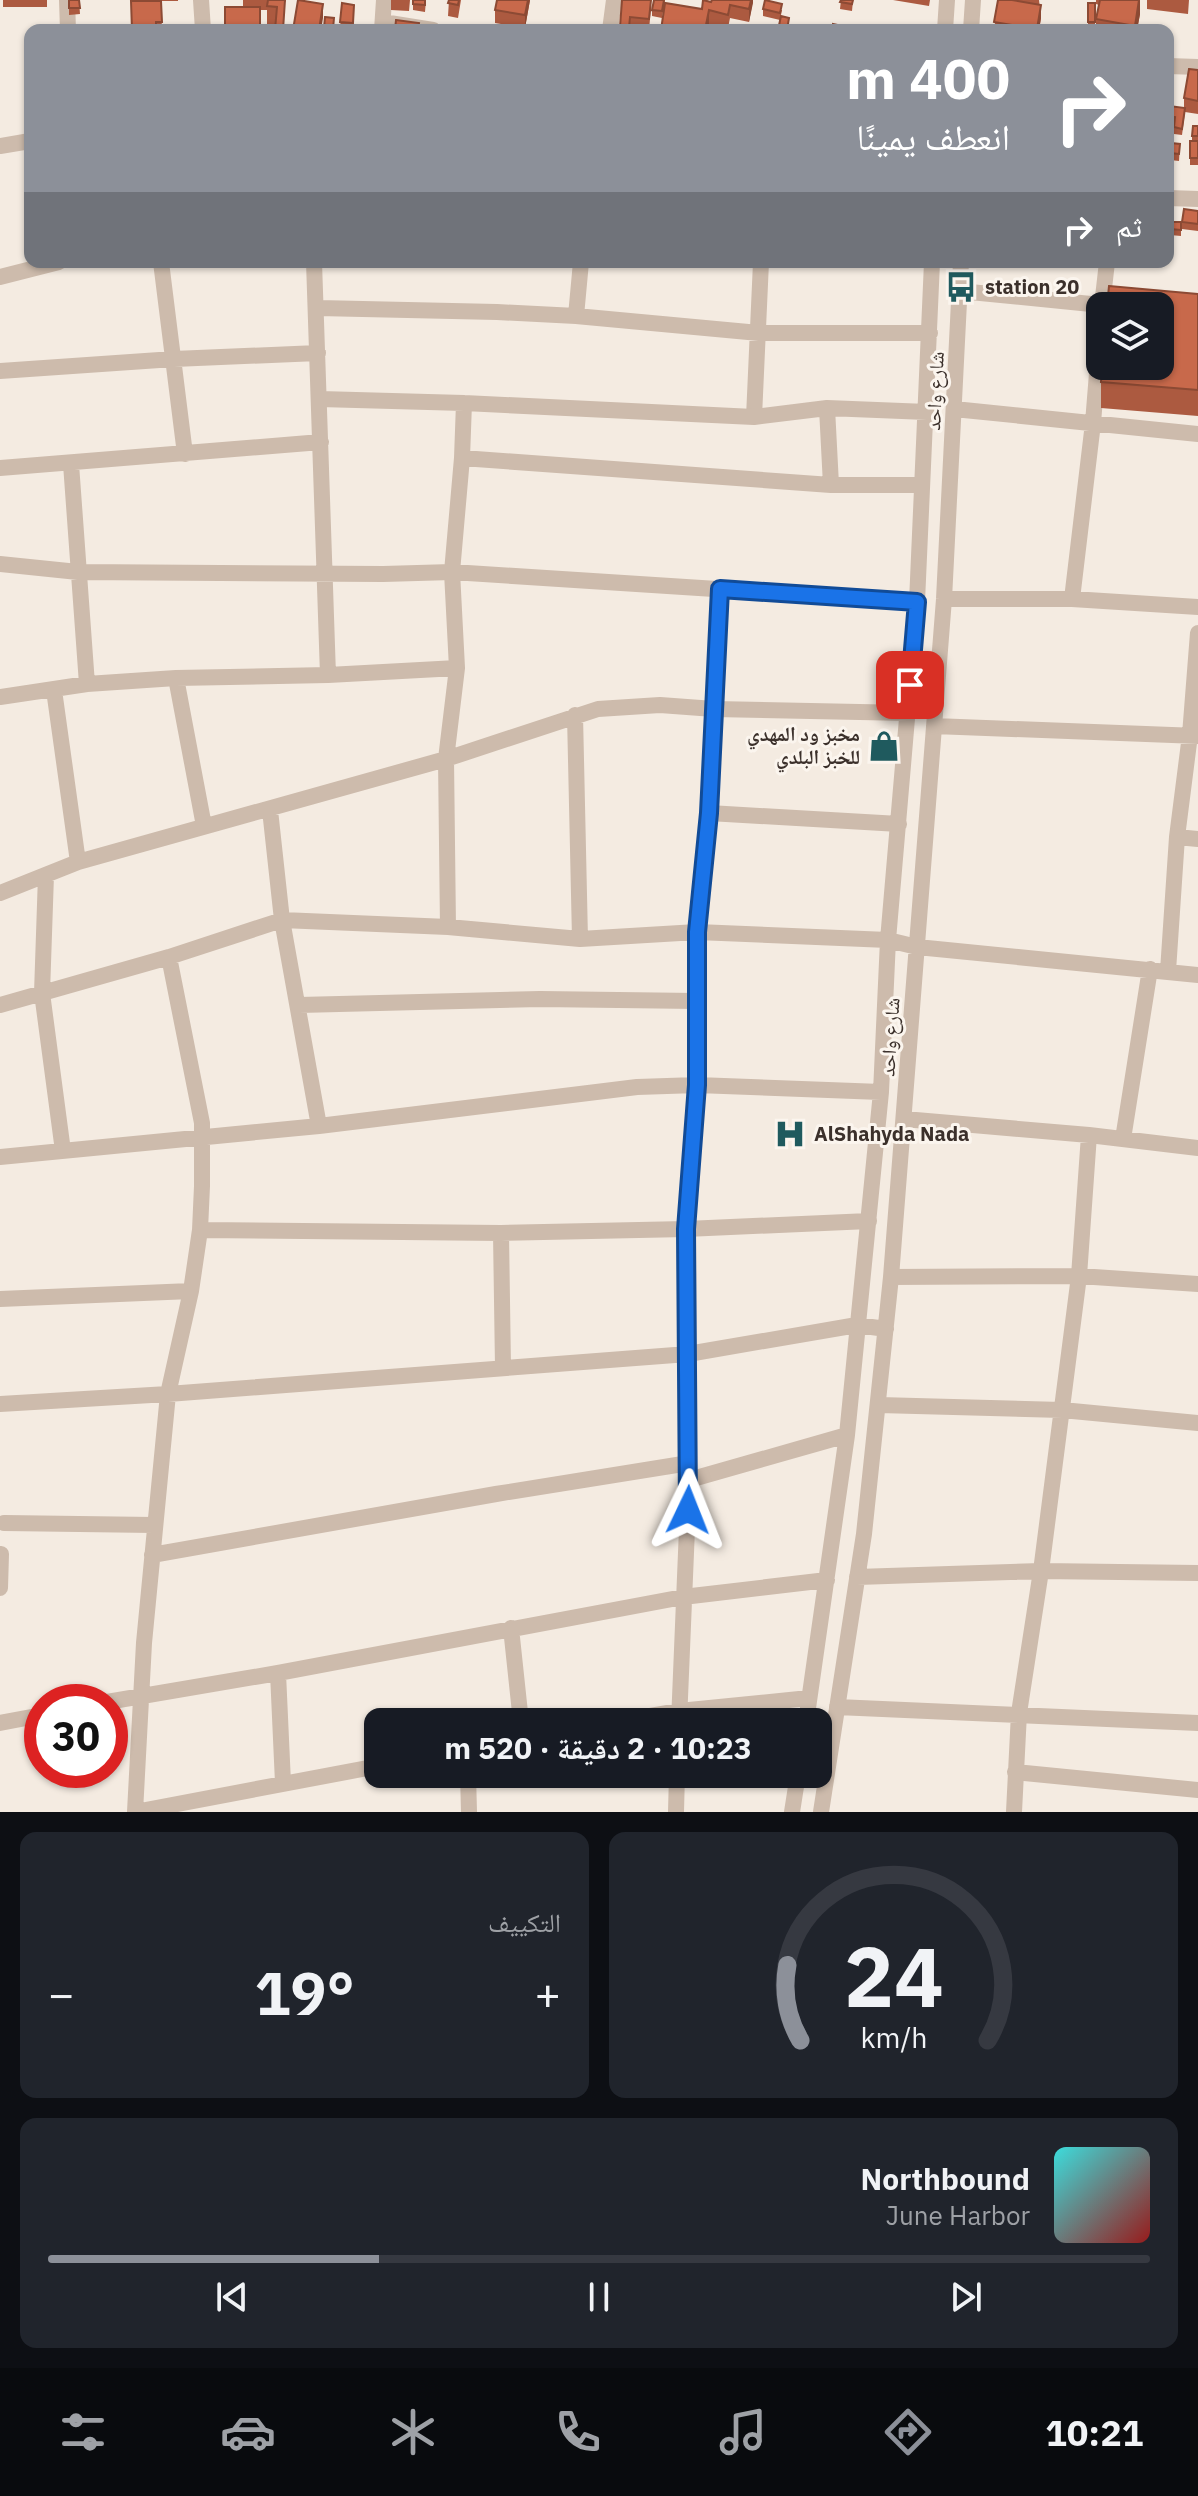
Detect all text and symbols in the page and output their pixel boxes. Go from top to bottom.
text: 400 m [846,42,1010,114]
icon: right [1038,56,1142,160]
text: انعطف يمينًا [856,113,1010,160]
text: ثم [1116,206,1142,245]
icon: right [1056,208,1100,252]
bus stop icon: station 20 [944,270,978,304]
place label: station 20 [985,273,1079,300]
map controls [1086,292,1174,380]
button: layers [1086,292,1174,380]
street label: شارع واحد [919,351,950,431]
pin [876,651,944,719]
icon: arrive [888,663,932,707]
place label: مخبز ود المهدي للخبز البلدي [747,720,860,773]
shop icon: مخبز ود المهدي للخبز البلدي [867,729,901,763]
street label: شارع واحد [873,997,906,1077]
hospital icon: AlShahyda Nada [773,1117,807,1151]
place label: AlShahyda Nada [814,1120,969,1147]
position arrow [646,1468,730,1552]
speed limit sign: 30 [24,1684,128,1788]
text: 10:23 · 2 دقيقة · 520 m [444,1728,752,1767]
text: التكييف [488,1905,561,1939]
text: 24 [844,1922,943,2030]
text: 19° [254,1953,355,2032]
text: − [48,1965,74,2022]
text: + [535,1965,561,2022]
text: km/h [860,2019,927,2056]
text: Northbound [861,2159,1030,2198]
text: June Harbor [886,2198,1030,2232]
icon: previous [210,2275,254,2319]
icon: pause [577,2275,621,2319]
icon: next [944,2275,988,2319]
icon: filters [55,2404,111,2460]
icon: car [220,2404,276,2460]
icon: climate [385,2404,441,2460]
icon: phone [550,2404,606,2460]
icon: music [715,2404,771,2460]
icon: directions [880,2404,936,2460]
text: 10:21 [1045,2409,1143,2456]

